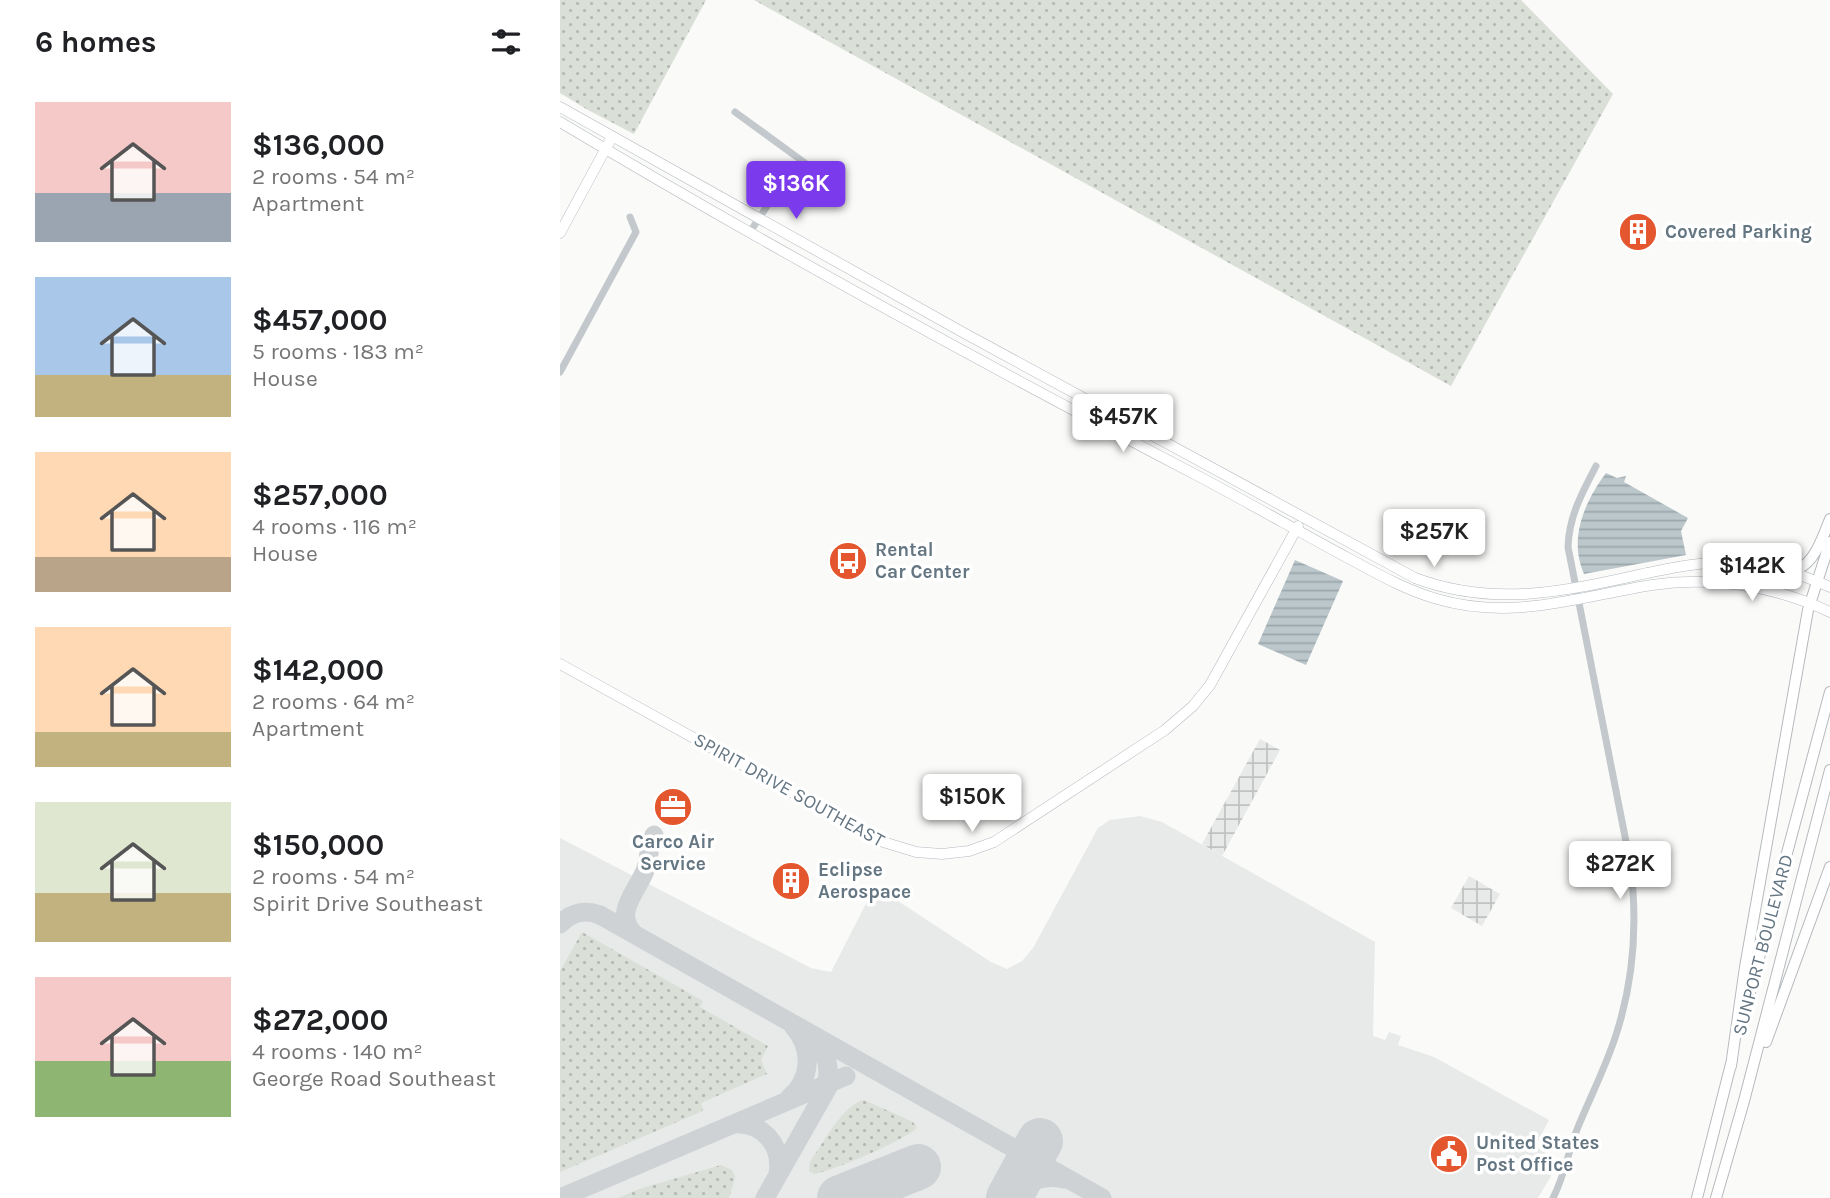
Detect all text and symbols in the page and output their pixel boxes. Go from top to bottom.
icon: filters [487,23,525,61]
text: 6 homes [35,24,157,60]
text: $136,000 [252,127,385,163]
icon: home [91,130,175,214]
pin: $136K [747,162,845,221]
text: 2 rooms · 54 m² [252,163,415,190]
text: $136K [762,170,830,197]
text: Apartment [252,190,364,217]
building icon: Covered Parking [1617,211,1659,253]
place label: Covered Parking [1665,221,1812,243]
text: $457,000 [252,302,387,338]
icon: home [91,305,175,389]
text: 5 rooms · 183 m² [252,338,424,365]
text: House [252,365,318,392]
pin: $457K [1074,394,1172,454]
text: $457K [1088,403,1158,430]
text: $257,000 [252,477,388,513]
icon: home [91,480,175,564]
pin: $257K [1385,510,1483,569]
text: 4 rooms · 116 m² [252,513,417,540]
text: $257K [1399,518,1469,545]
place label: Rental Car Center [875,539,970,583]
text: House [252,540,318,567]
bus stop icon: Rental Car Center [827,540,869,582]
pin: $142K [1703,544,1801,603]
text: $142K [1719,552,1785,579]
text: $142,000 [252,652,384,688]
icon: home [91,655,175,739]
text: 2 rooms · 64 m² [252,688,415,715]
text: Apartment [252,715,364,742]
street label: SPIRIT DRIVE SOUTHEAST [690,728,889,852]
pin: $150K [923,774,1021,834]
text: $150K [938,783,1006,810]
office icon: Carco Air Service [652,786,694,828]
text: $150,000 [252,827,384,863]
icon: home [91,830,175,914]
place label: Carco Air Service [632,831,714,875]
pin: $272K [1571,842,1669,901]
text: $272K [1585,850,1655,877]
street label: SUNPORT BOULEVARD [1728,852,1798,1038]
place label: Eclipse Aerospace [818,859,911,903]
building icon: Eclipse Aerospace [770,860,812,902]
text: 2 rooms · 54 m² [252,863,415,890]
text: Spirit Drive Southeast [252,890,483,917]
text: $272,000 [252,1002,388,1038]
icon: home [91,1005,175,1089]
text: 4 rooms · 140 m² [252,1038,423,1065]
text: George Road Southeast [252,1065,496,1092]
place label: United States Post Office [1476,1132,1600,1176]
public building icon: United States Post Office [1428,1133,1470,1175]

